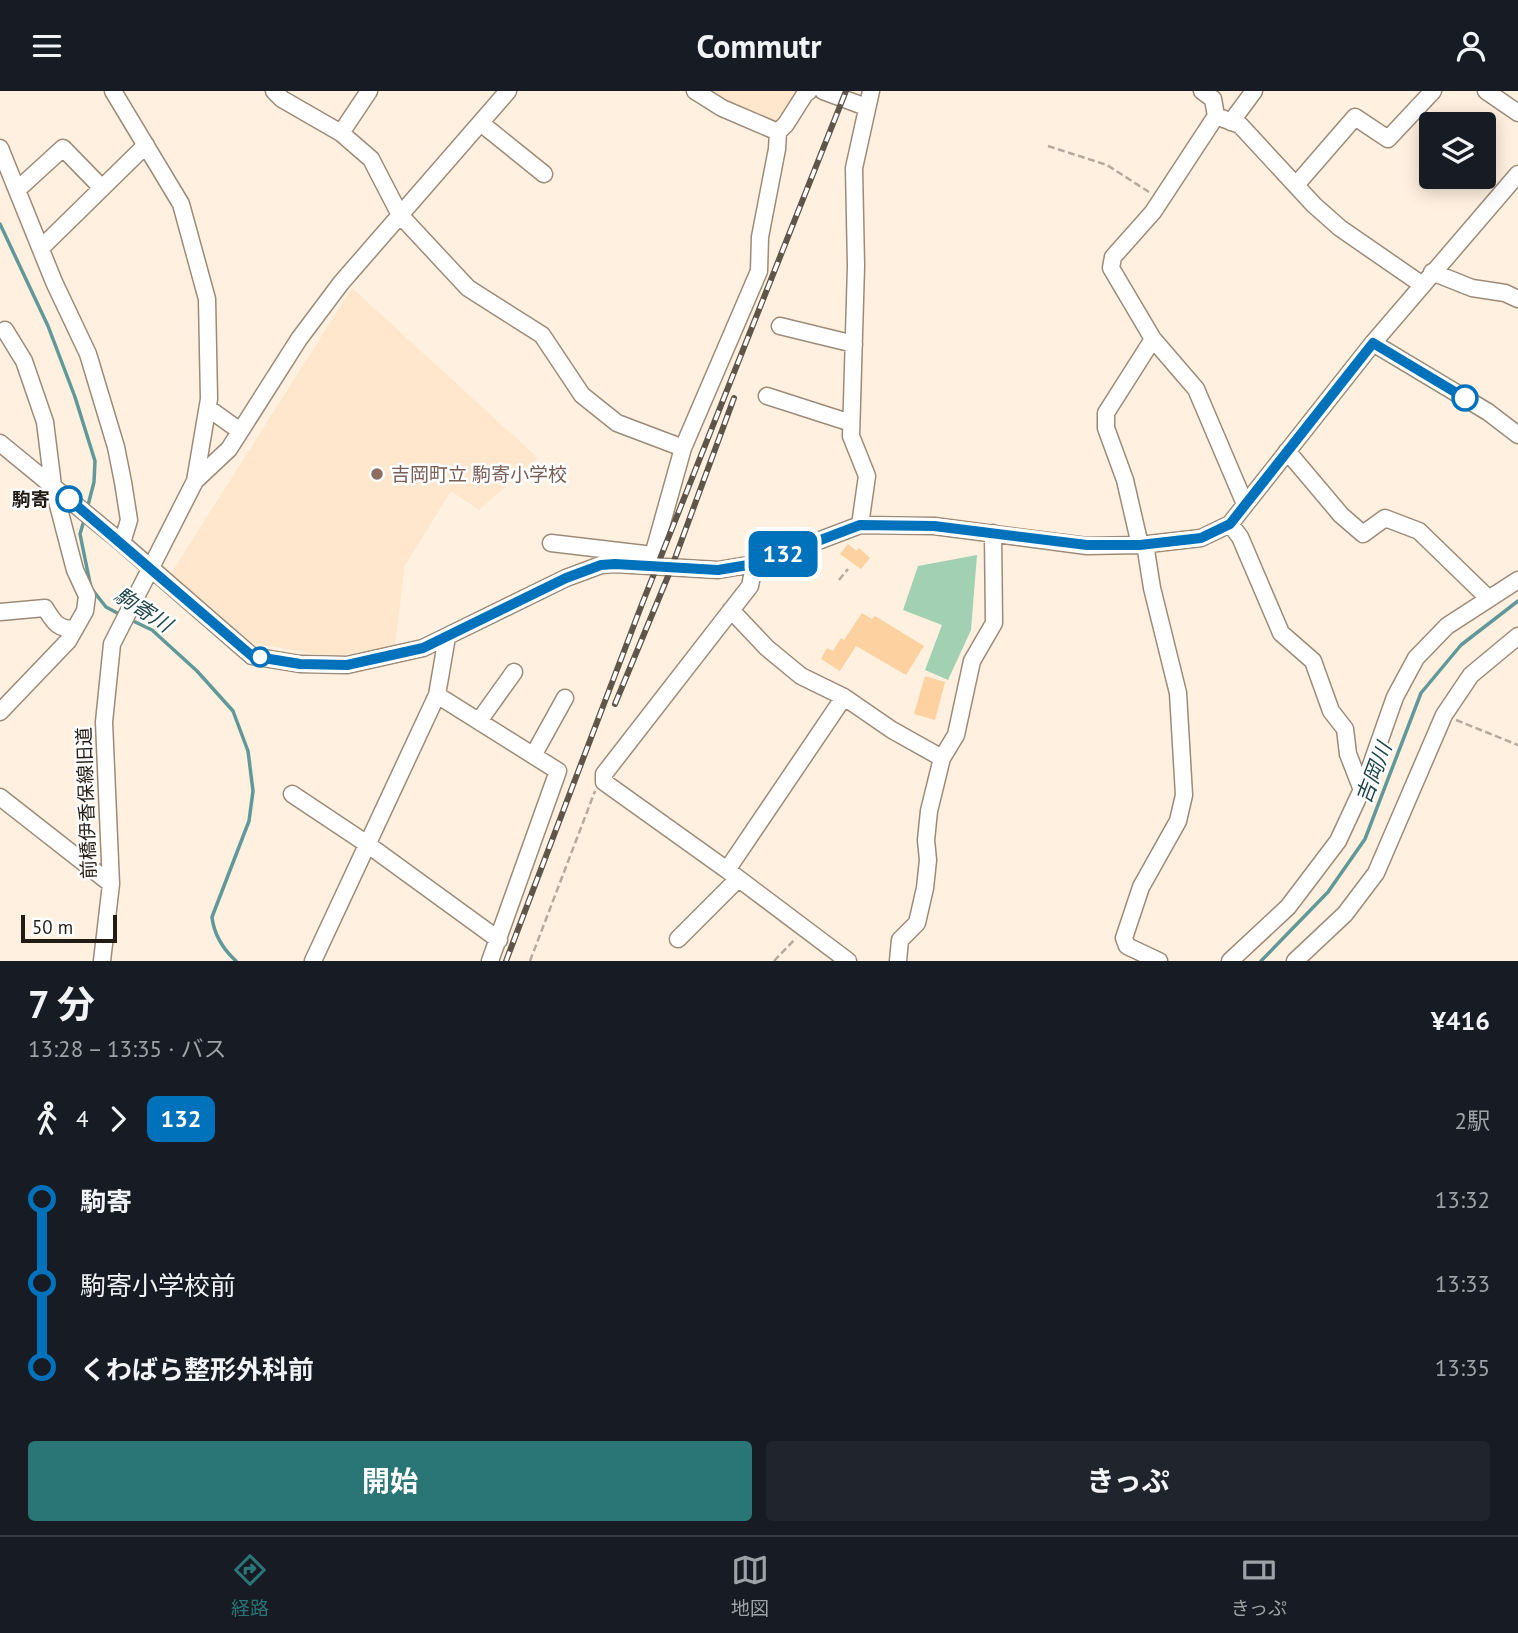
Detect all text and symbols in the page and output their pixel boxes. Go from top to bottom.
text: Commutr [696,25,822,67]
icon: menu [28,27,66,65]
icon: person [1452,27,1490,65]
map controls [1419,112,1496,189]
button: layers [1419,112,1496,189]
unlabelled marker [1452,385,1478,411]
place label: 吉岡町立 駒寄小学校 [391,462,567,486]
marker: 吉岡町立 駒寄小学校 [369,466,385,482]
marker: 駒寄 [56,486,82,512]
place label: 駒寄 [12,487,50,511]
line badge: 132 [743,531,823,577]
text: 132 [763,538,803,569]
water label: 駒寄川 [110,581,179,639]
unlabelled marker [250,647,270,667]
street label: 前橋伊香保線旧道 [71,727,101,879]
water label: 吉岡川 [1350,737,1398,807]
scale bar [21,912,117,944]
text: 50 m [32,915,73,939]
text: 7 分 [28,979,95,1028]
text: ¥416 [1431,1004,1490,1037]
text: 13:28 – 13:35 · バス [28,1034,227,1063]
icon: walk [28,1100,66,1138]
icon: forward [99,1100,137,1138]
text: 132 [161,1103,201,1134]
text: 4 [76,1104,89,1133]
text: 2駅 [1454,1106,1490,1135]
text: 駒寄 [80,1185,132,1218]
text: 13:32 [1435,1185,1490,1214]
text: 駒寄小学校前 [80,1269,236,1302]
text: 13:33 [1435,1269,1490,1298]
text: くわばら整形外科前 [80,1353,314,1386]
text: 13:35 [1435,1353,1490,1382]
button: 開始 [28,1441,752,1521]
button: きっぷ [766,1441,1490,1521]
tab: 経路 [231,1551,269,1620]
tab: 地図 [731,1551,769,1620]
tab: きっぷ [1231,1551,1287,1620]

